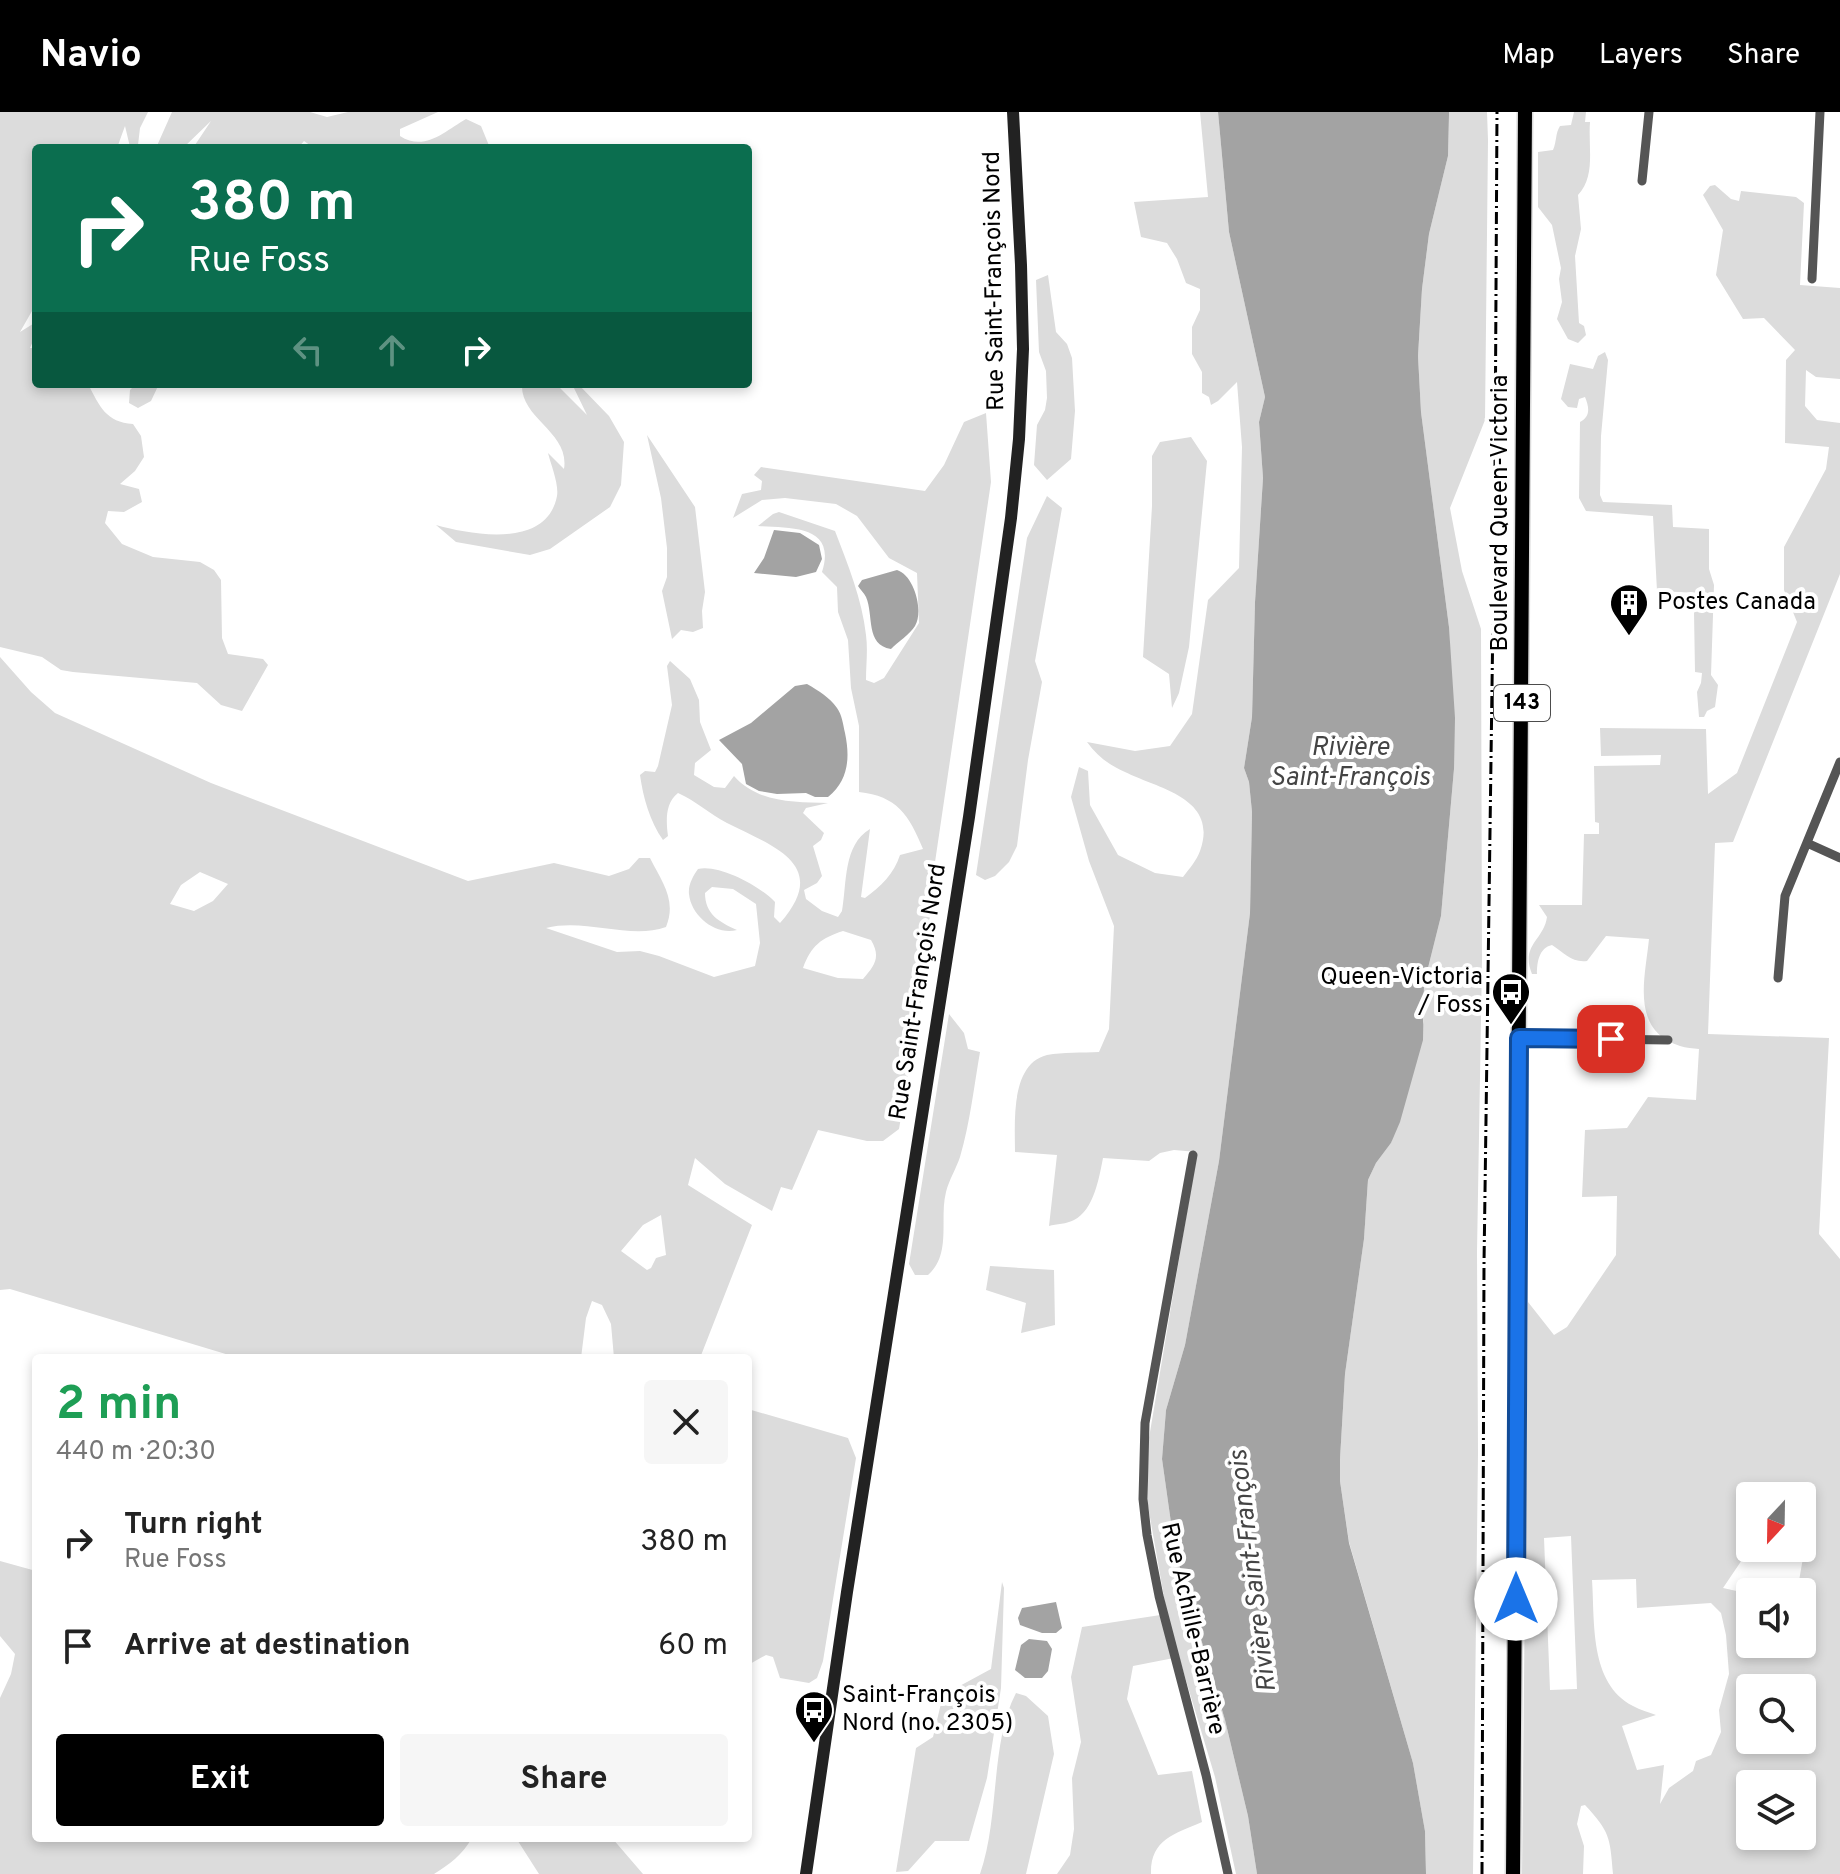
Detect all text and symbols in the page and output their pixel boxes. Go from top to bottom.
text: Navio [40,32,142,81]
text: Map [1502,38,1555,74]
text: Layers [1599,38,1683,74]
text: Share [1727,38,1800,74]
street label: Rue Saint-François Nord [978,151,1012,411]
text: 380 m [188,170,356,240]
icon: right [56,176,160,280]
text: Rue Foss [188,239,330,285]
icon: left [286,328,330,372]
icon: ahead [370,328,414,372]
icon: right [454,328,498,372]
street label: Boulevard Queen-Victoria [1486,375,1516,651]
building icon: Postes Canada [1608,582,1650,637]
place label: Postes Canada [1657,588,1816,618]
road number: 143 [1494,685,1550,721]
water label: Rivière Saint-François [1270,732,1431,795]
street label: Rue Saint-François Nord [884,861,954,1123]
place label: Queen-Victoria / Foss [1320,963,1483,1021]
bus stop icon: Queen-Victoria / Foss [1490,971,1532,1026]
pin [1577,1005,1645,1073]
icon: arrive [1589,1017,1633,1061]
text: 2 min [56,1376,181,1436]
button: close [644,1380,728,1464]
text: 440 m · 20:30 [56,1436,216,1469]
water label: Rivière Saint-François [1223,1447,1285,1694]
north arrow [1736,1482,1816,1562]
map controls [1736,1482,1816,1850]
text: Turn right [124,1507,262,1544]
icon: right [56,1520,100,1564]
street label: Rue Achille-Barrière [1153,1520,1231,1738]
text: 380 m [640,1524,728,1561]
text: Rue Foss [124,1544,227,1577]
position arrow [1474,1557,1558,1641]
button: sound [1736,1578,1816,1658]
icon: arrive [56,1624,100,1668]
text: Arrive at destination [124,1628,410,1665]
text: 60 m [658,1628,728,1665]
button: search [1736,1674,1816,1754]
place label: Saint-François Nord (no. 2305) [842,1681,1013,1739]
bus stop icon: Saint-François Nord (no. 2305) [793,1689,835,1744]
button: Exit [56,1734,384,1826]
button: Share [400,1734,728,1826]
button: layers [1736,1770,1816,1850]

